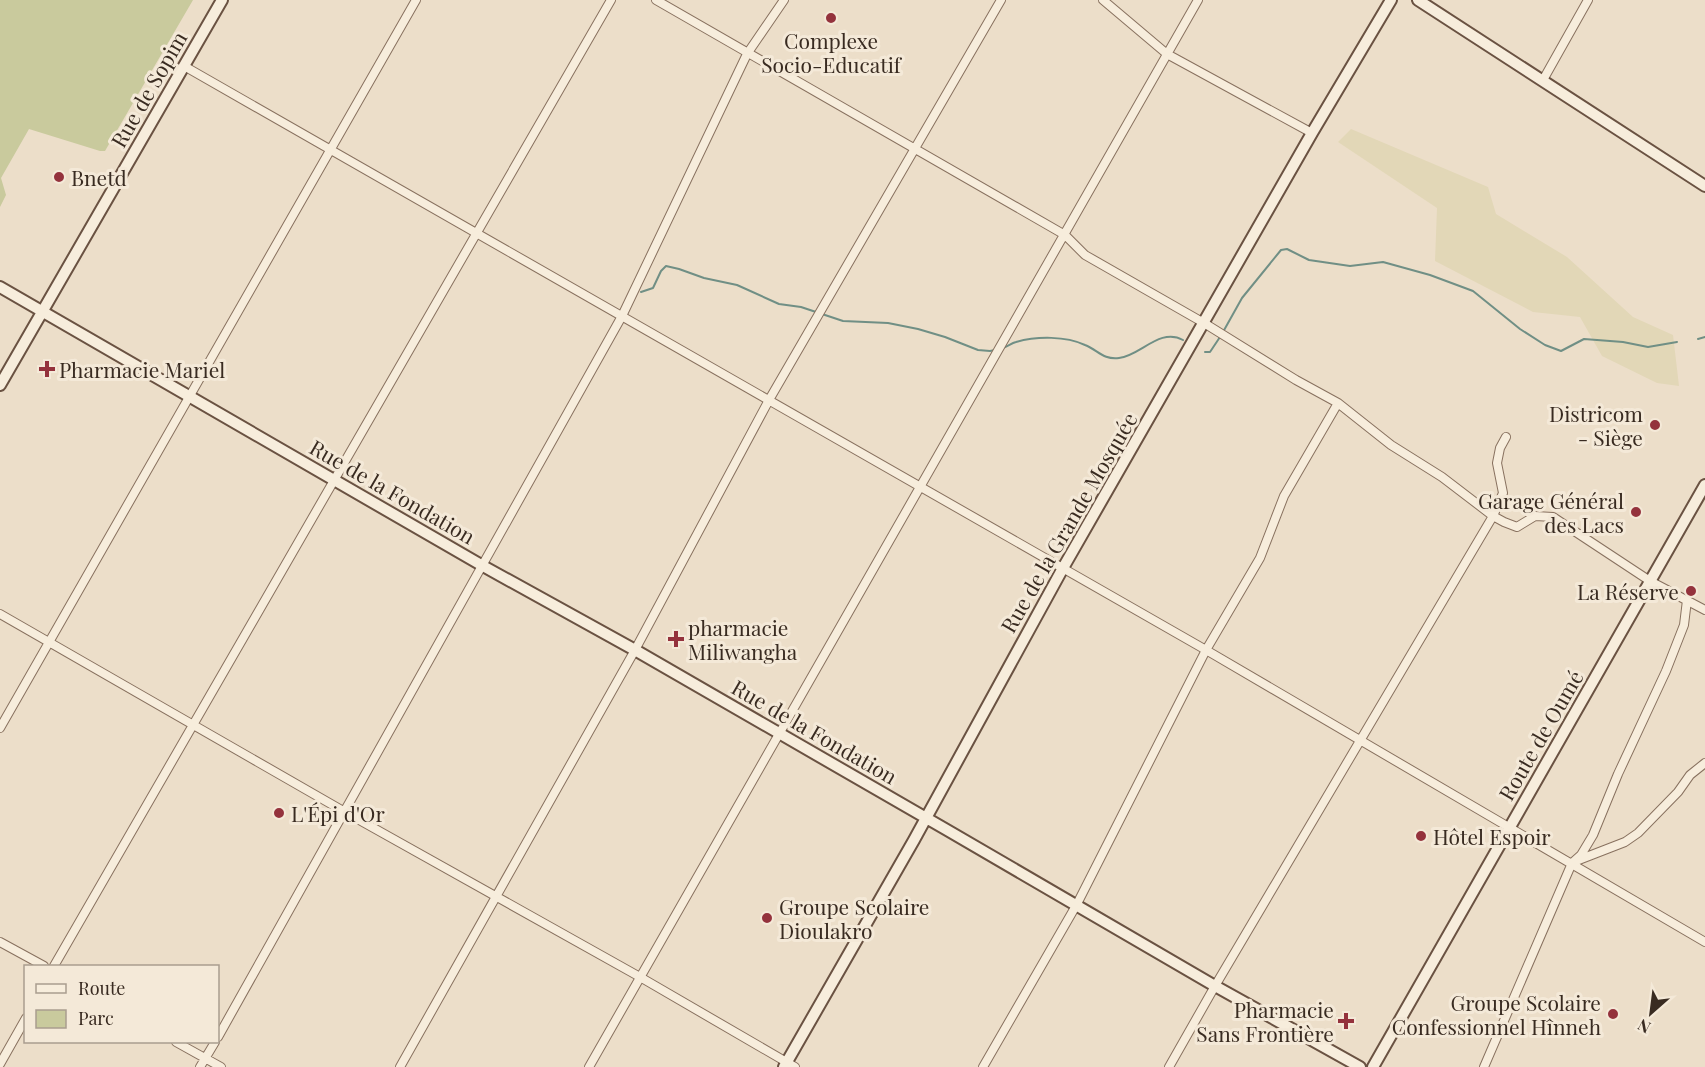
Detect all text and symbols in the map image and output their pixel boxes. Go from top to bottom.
marker: Complexe Socio-Educatif [824,11,838,25]
street label: Rue de Sopim [103,26,193,152]
place label: Complexe Socio-Educatif [761,26,903,78]
place label: Bnetd [71,163,127,191]
marker: Bnetd [52,170,66,184]
place label: Pharmacie Mariel [59,355,225,383]
marker: Pharmacie Mariel [40,362,54,376]
place label: Districom - Siège [1549,399,1643,451]
street label: Rue de la Grande Mosquée [993,407,1143,637]
marker: Districom - Siège [1648,418,1662,432]
street label: Rue de la Fondation [305,432,481,550]
place label: Garage Général des Lacs [1478,486,1624,538]
marker: Garage Général des Lacs [1629,505,1643,519]
place label: La Réserve [1577,577,1679,605]
marker: La Réserve [1684,584,1698,598]
place label: pharmacie Miliwangha [688,613,798,665]
marker: pharmacie Miliwangha [669,632,683,646]
street label: Route de Oumé [1491,665,1589,805]
street label: Rue de la Fondation [727,672,903,790]
place label: L'Épi d'Or [291,799,385,827]
marker: L'Épi d'Or [272,806,286,820]
place label: Hôtel Espoir [1433,822,1551,850]
marker: Hôtel Espoir [1414,829,1428,843]
place label: Groupe Scolaire Dioulakro [779,892,929,944]
marker: Groupe Scolaire Dioulakro [760,911,774,925]
legend [24,965,219,1043]
text: Route [78,976,125,1000]
north arrow [1621,983,1681,1043]
place label: Groupe Scolaire Confessionnel Hînneh [1392,988,1602,1040]
place label: Pharmacie Sans Frontière [1196,995,1334,1047]
text: Parc [78,1006,114,1030]
marker: Groupe Scolaire Confessionnel Hînneh [1606,1007,1620,1021]
marker: Pharmacie Sans Frontière [1339,1014,1353,1028]
text: N [1633,1014,1654,1039]

